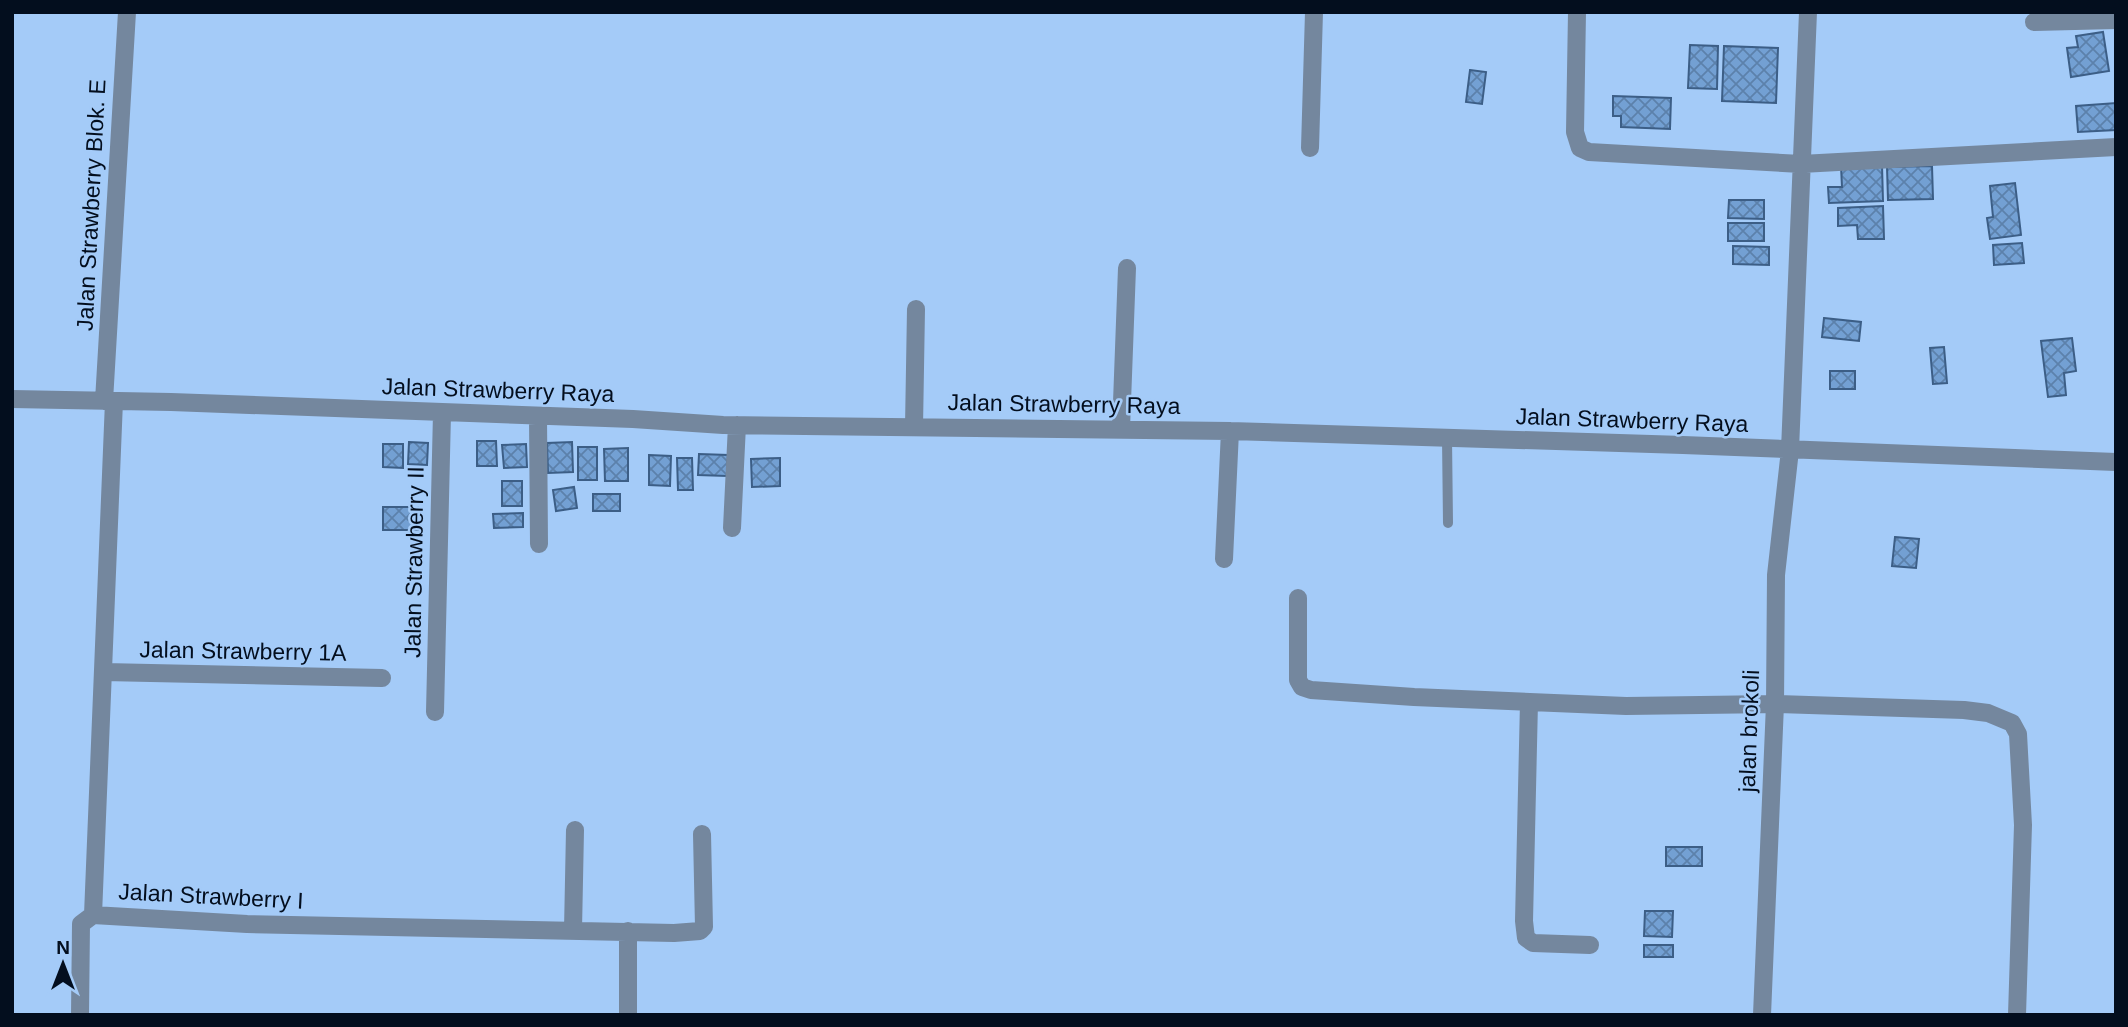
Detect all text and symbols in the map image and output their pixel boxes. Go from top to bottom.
street label: Jalan Strawberry Blok. E [71,79,111,331]
street label: Jalan Strawberry Raya [381,373,615,407]
street label: Jalan Strawberry Raya [947,389,1181,419]
street label: Jalan Strawberry Raya [1515,403,1749,437]
street label: Jalan Strawberry II [399,466,429,658]
street label: Jalan Strawberry 1A [139,636,347,666]
street label: jalan brokoli [1734,669,1764,794]
street label: Jalan Strawberry I [118,878,304,914]
north arrow [28,929,98,999]
text: N [56,937,70,958]

